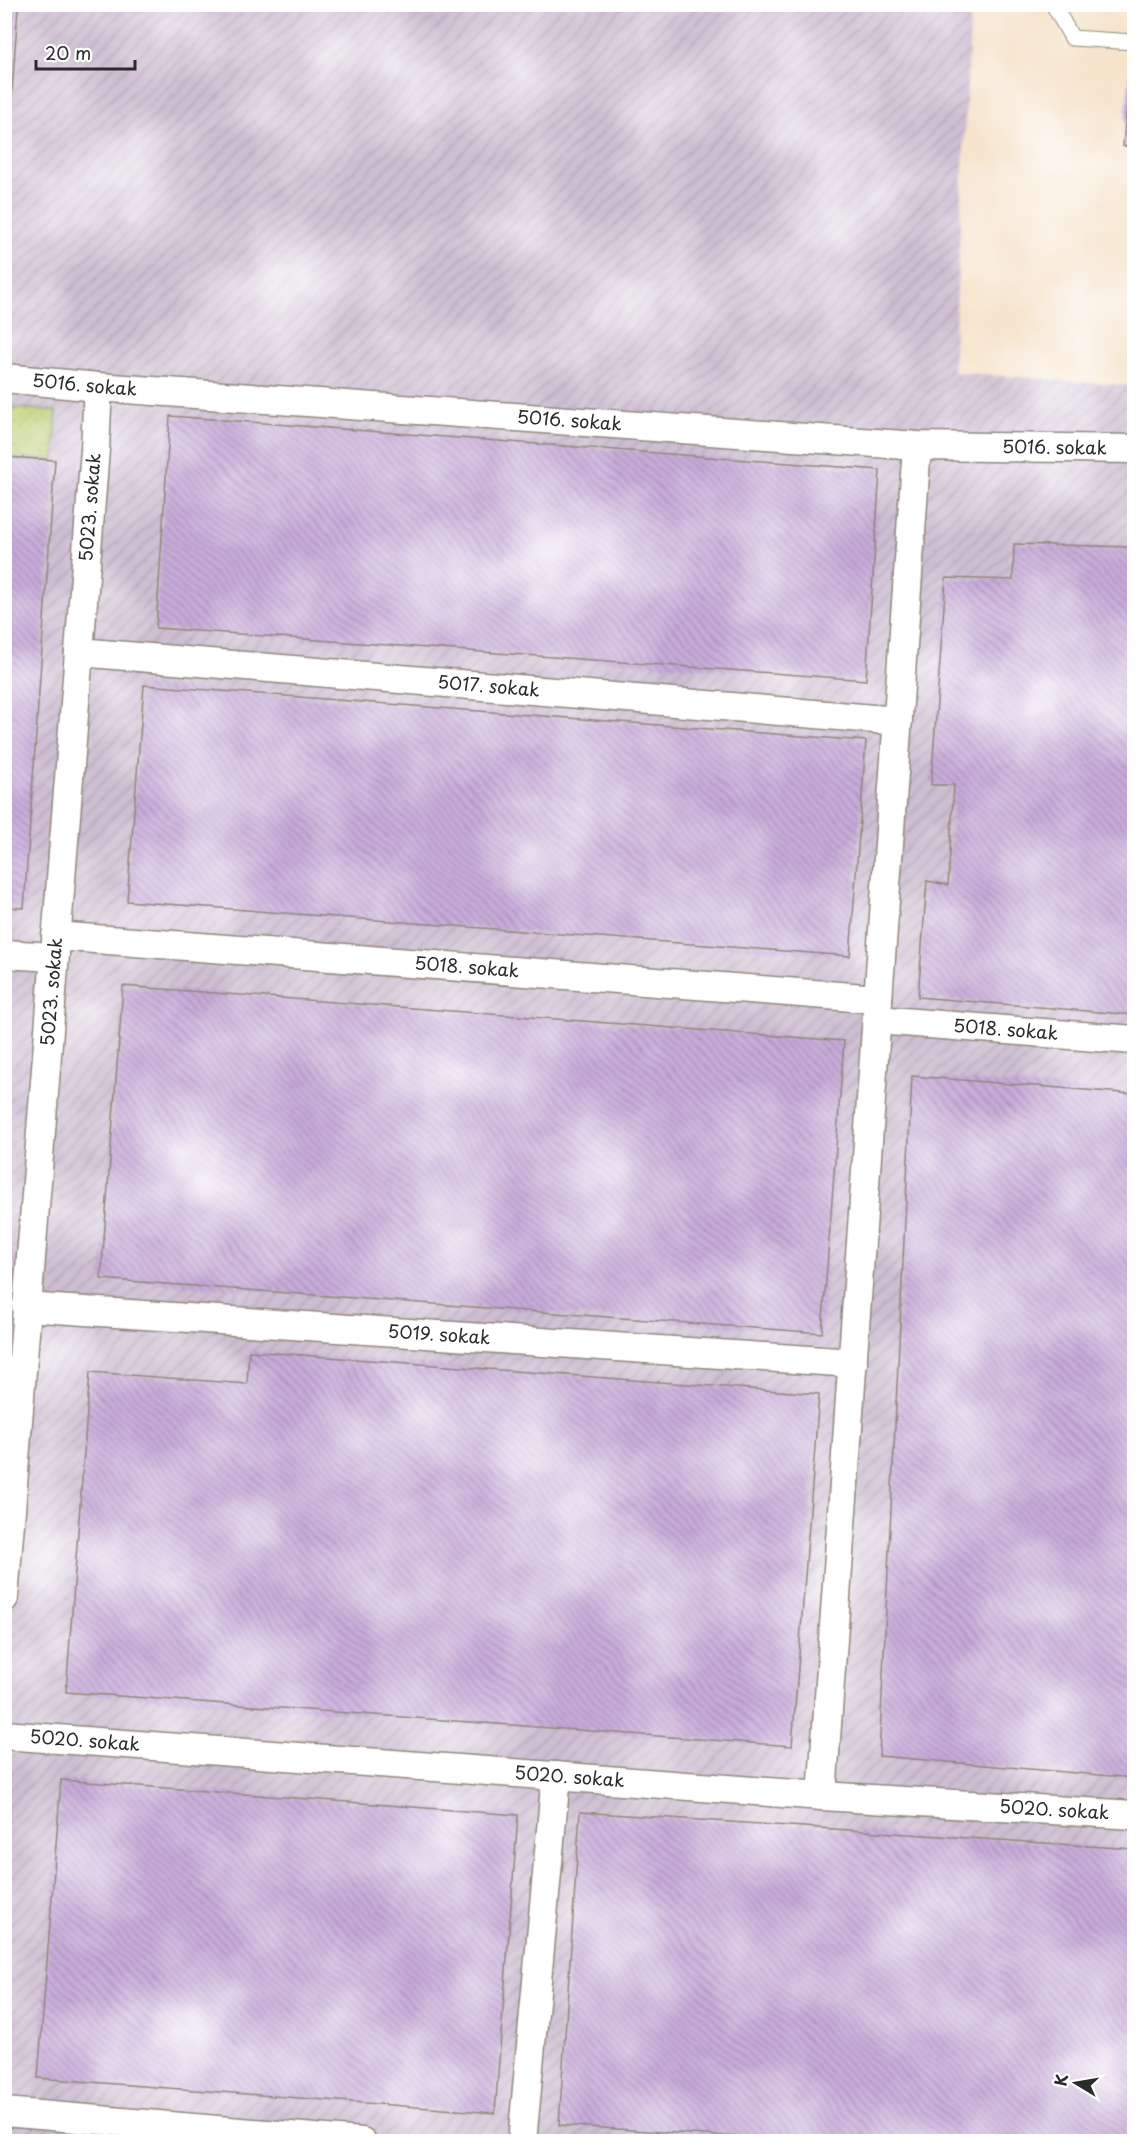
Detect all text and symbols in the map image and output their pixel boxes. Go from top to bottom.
scale bar [36,33,135,71]
text: 20 m [45,39,91,66]
street label: 5016. sokak [31,366,138,402]
street label: 5016. sokak [516,402,623,437]
street label: 5016. sokak [1002,432,1107,461]
street label: 5023. sokak [71,452,107,562]
street label: 5017. sokak [436,667,541,703]
street label: 5023. sokak [33,937,68,1047]
street label: 5018. sokak [414,949,520,983]
street label: 5018. sokak [952,1011,1059,1046]
street label: 5019. sokak [387,1317,491,1350]
street label: 5020. sokak [29,1722,141,1757]
street label: 5020. sokak [514,1758,626,1793]
street label: 5020. sokak [999,1792,1110,1825]
north arrow [1046,2053,1106,2113]
text: K [1047,2072,1073,2088]

